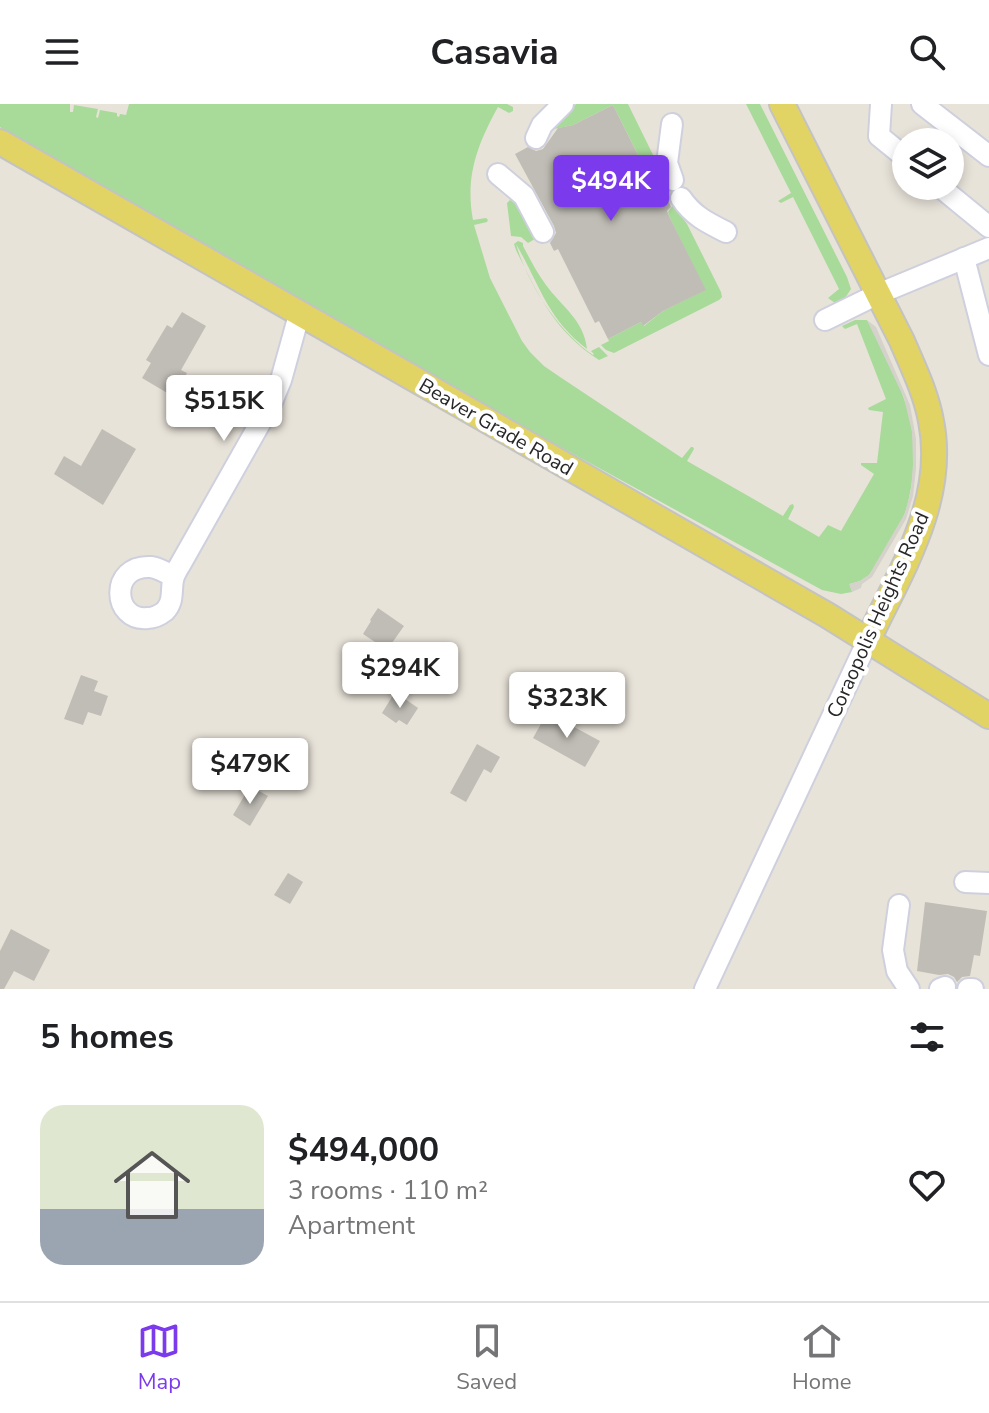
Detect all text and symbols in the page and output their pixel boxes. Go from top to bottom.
text: Casavia [430,28,559,77]
icon: menu [40,30,84,74]
icon: search [905,30,949,74]
map controls [892,128,964,200]
button: layers [892,128,964,200]
pin: $494K [555,155,667,223]
text: $494K [571,163,651,198]
street label: Beaver Grade Road [414,372,578,482]
pin: $515K [168,375,280,443]
text: $515K [184,383,264,418]
street label: Coraopolis Heights Road [820,508,936,722]
pin: $294K [344,642,456,710]
text: $294K [360,650,440,685]
pin: $323K [511,672,623,740]
text: $323K [527,680,607,715]
pin: $479K [194,738,306,806]
text: $479K [210,746,290,781]
text: 5 homes [40,1014,174,1060]
icon: filters [905,1015,949,1059]
text: $494,000 [288,1127,439,1173]
icon: home [104,1137,200,1233]
icon: heart [905,1163,949,1207]
text: 3 rooms · 110 m² [288,1173,488,1208]
text: Apartment [288,1208,415,1243]
tab: Map [137,1319,181,1397]
tab: Saved [456,1319,517,1397]
tab: Home [792,1319,852,1397]

